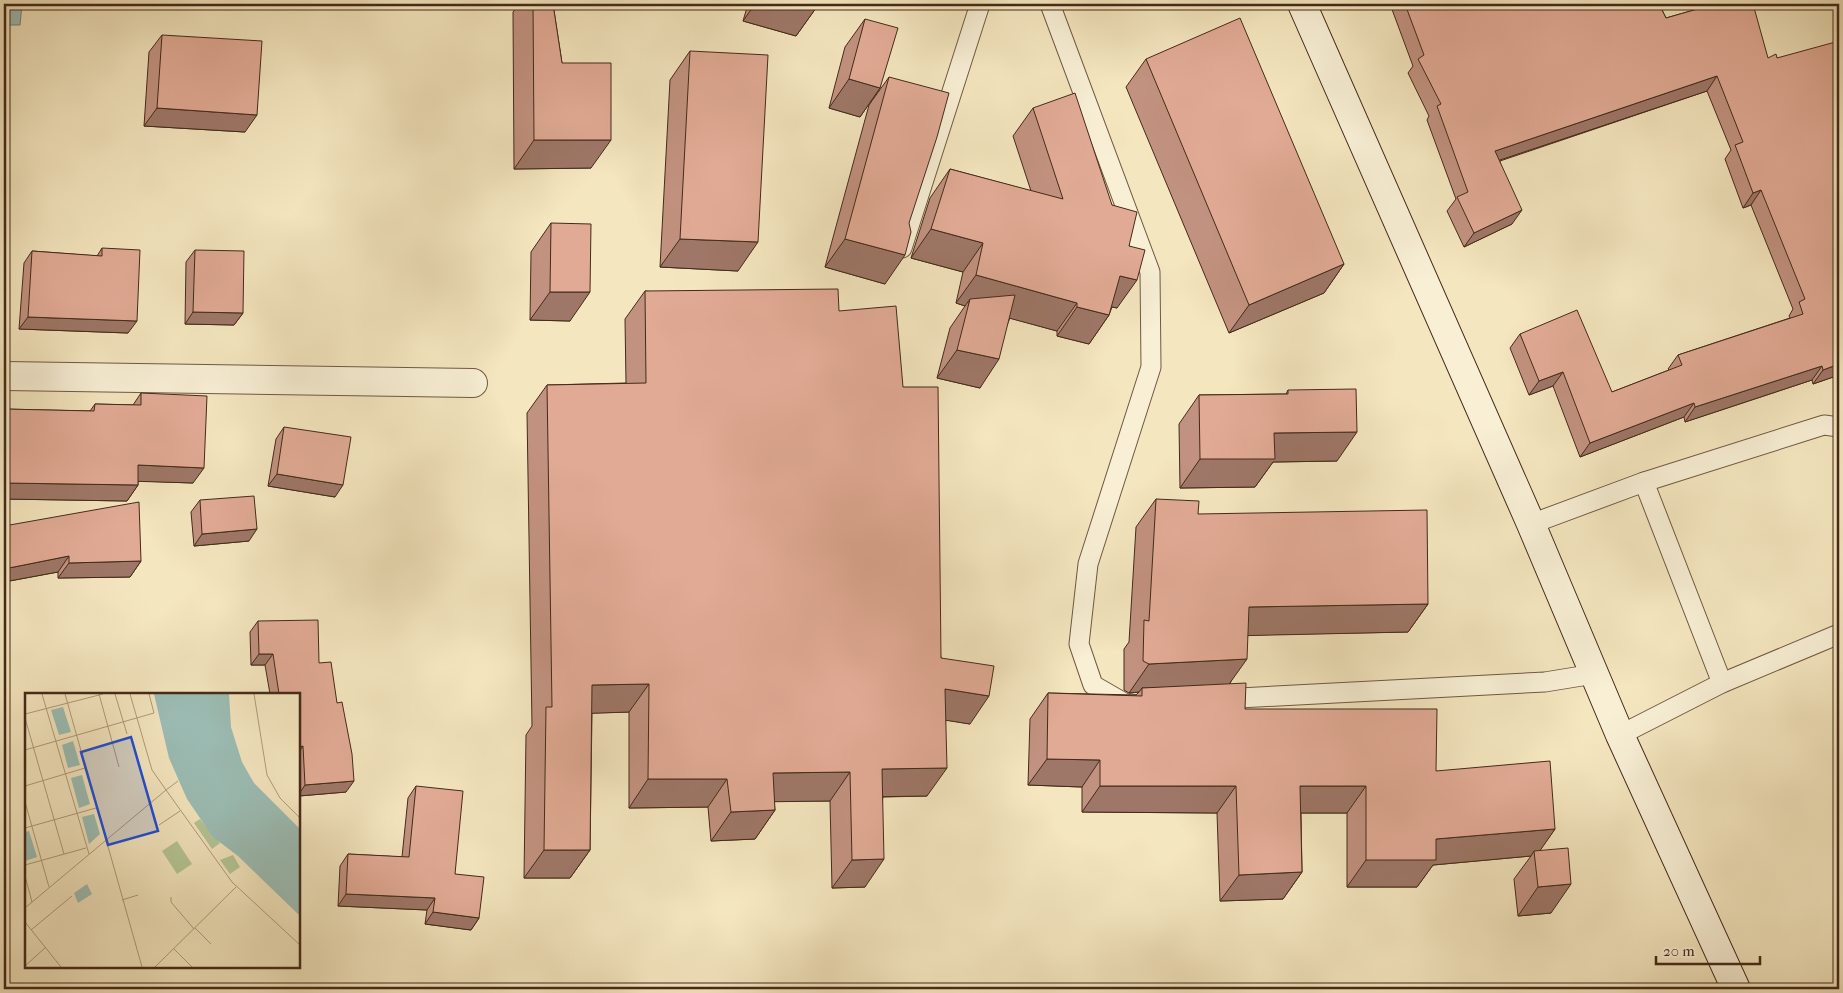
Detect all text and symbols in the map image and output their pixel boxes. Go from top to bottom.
inset map [25,693,300,968]
scale bar [1656,933,1759,965]
text: 20 m [1663,942,1695,960]

